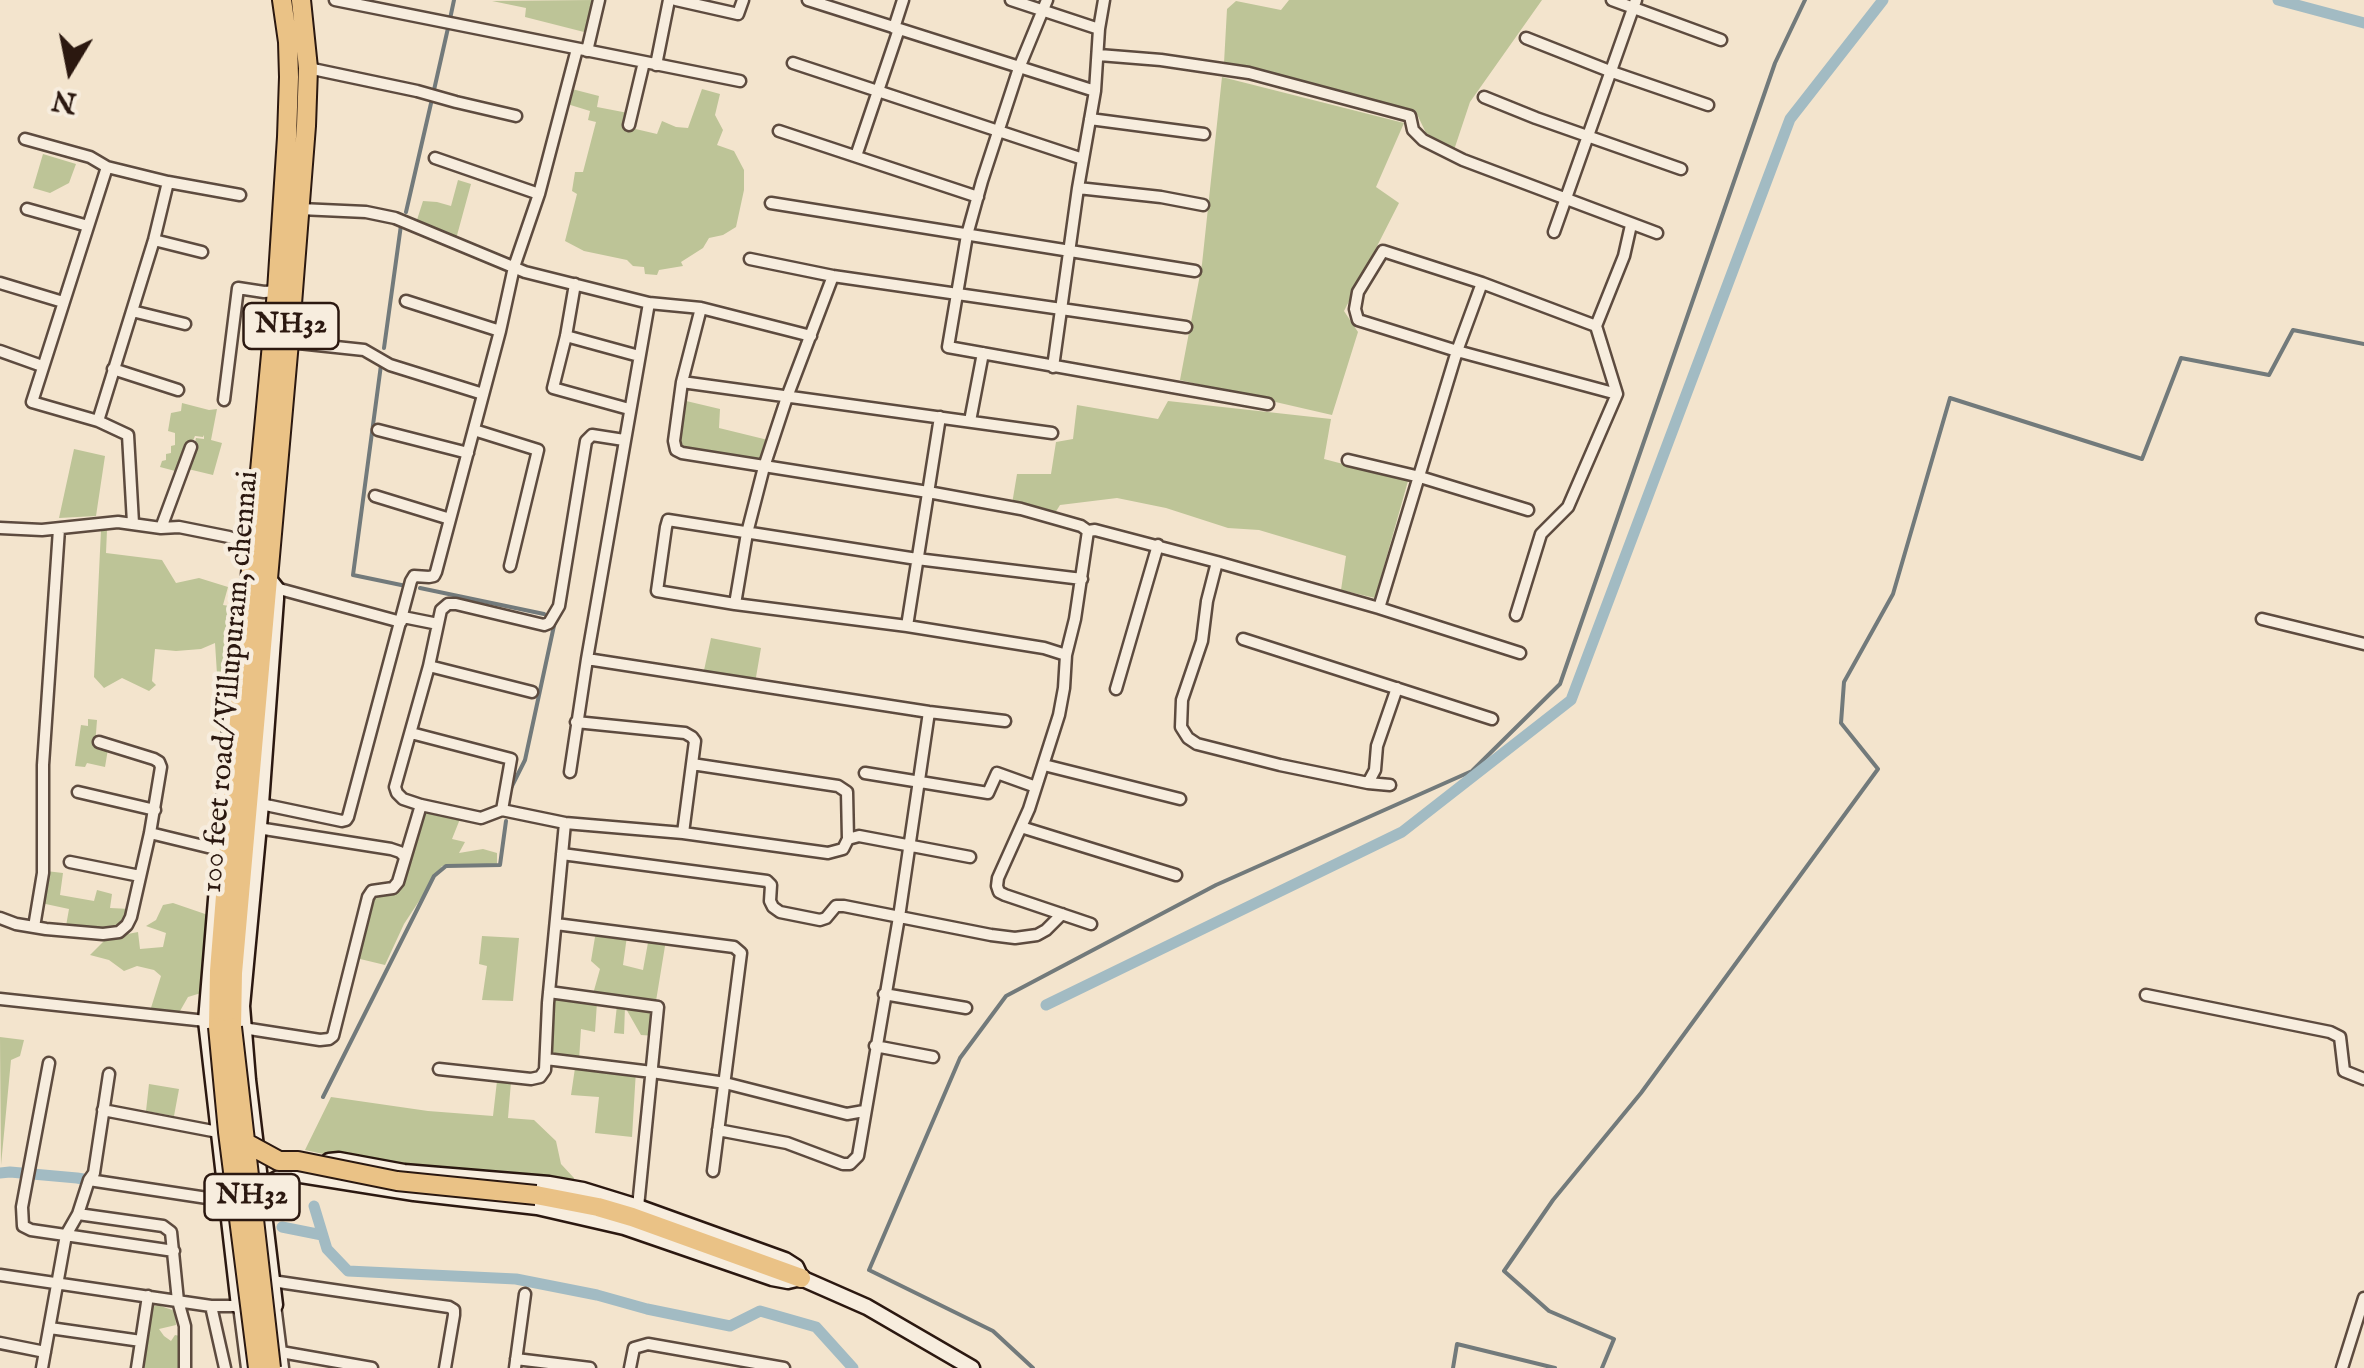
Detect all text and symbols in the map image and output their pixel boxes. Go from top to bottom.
north arrow [20,20,120,120]
text: N [50,81,80,119]
road number: NH32 [244,303,338,349]
street label: 100 feet road/ Villupuram, chennai [196,470,268,894]
road number: NH32 [204,1174,300,1220]

